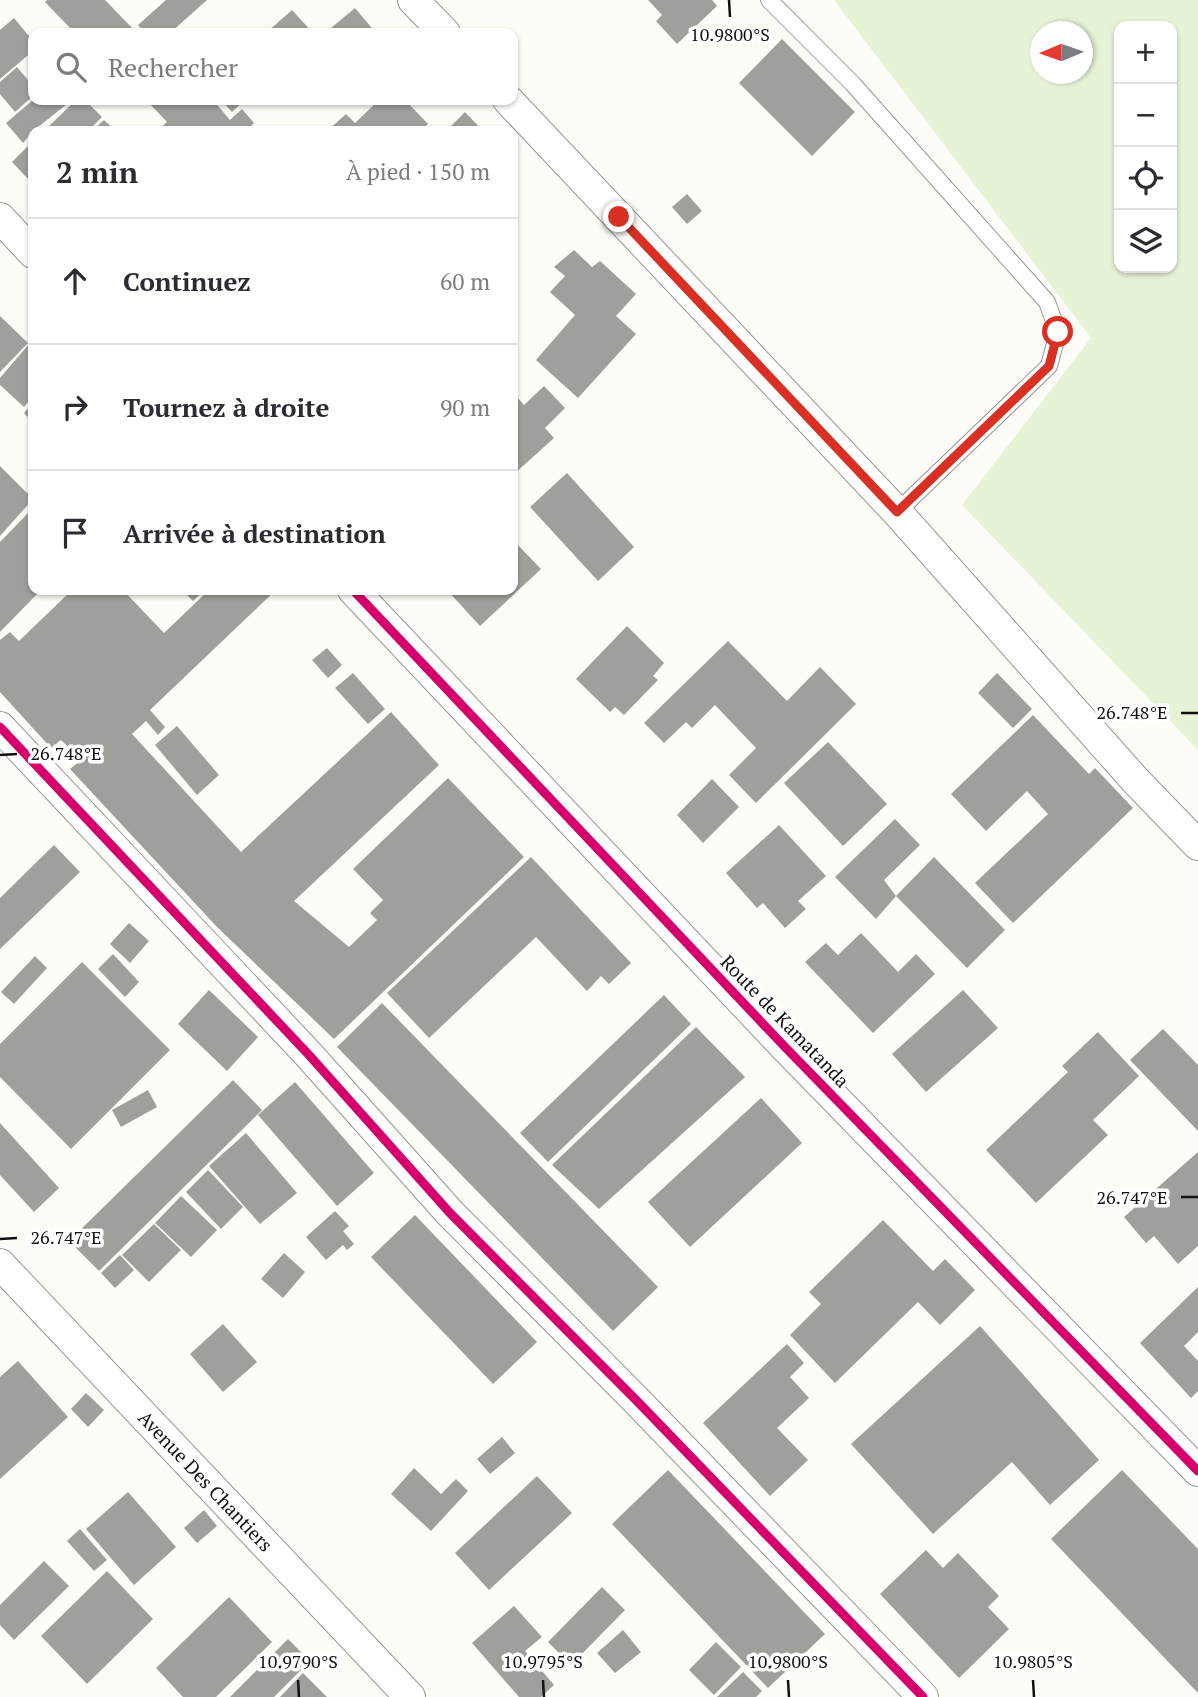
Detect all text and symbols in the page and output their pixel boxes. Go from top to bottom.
north arrow [1030,21,1093,84]
map controls [1114,21,1177,273]
button: + [1114,21,1177,84]
text: 10.9800°S [690,22,770,46]
search box [28,28,518,105]
icon: search [52,48,90,86]
text: Rechercher [108,50,238,84]
button: − [1114,84,1177,147]
button: locate [1114,147,1177,210]
text: 2 min [56,152,138,192]
text: À pied · 150 m [346,156,490,187]
route end [603,201,634,232]
button: layers [1114,210,1177,273]
icon: ahead [56,262,94,300]
text: Continuez [123,264,251,298]
text: 60 m [440,266,490,297]
route start [1042,316,1073,347]
icon: right [56,388,94,426]
text: Tournez à droite [123,390,329,424]
text: 90 m [440,392,490,423]
icon: arrive [56,514,94,552]
text: Arrivée à destination [123,516,386,550]
text: 26.748°E [1096,700,1168,724]
text: 26.748°E [30,741,102,765]
street label: Route de Kamatanda [716,949,855,1093]
text: 26.747°E [1096,1185,1168,1209]
text: 26.747°E [30,1225,102,1249]
street label: Avenue Des Chantiers [133,1405,279,1557]
text: 10.9790°S [258,1649,338,1673]
text: 10.9795°S [503,1649,583,1673]
text: 10.9800°S [748,1649,828,1673]
text: 10.9805°S [993,1649,1073,1673]

